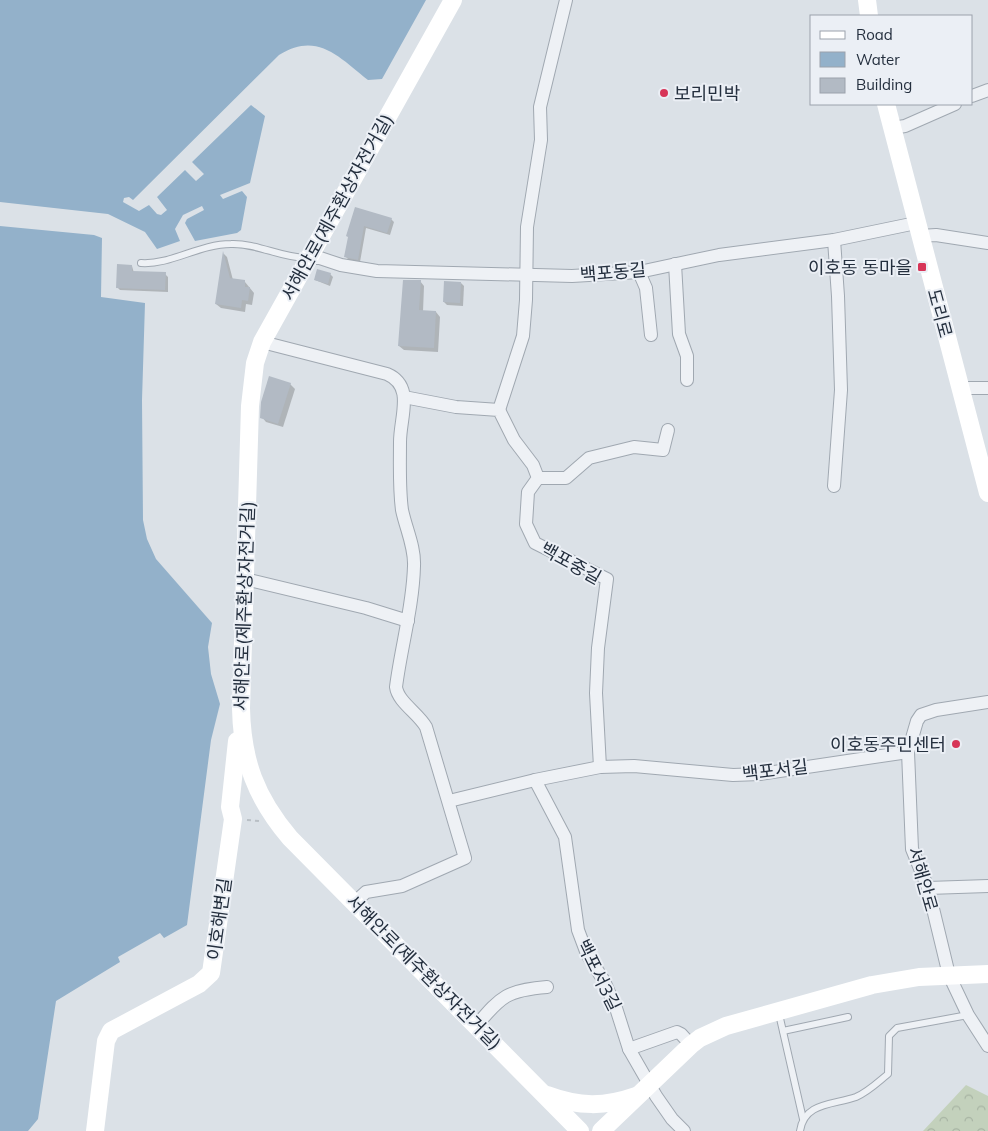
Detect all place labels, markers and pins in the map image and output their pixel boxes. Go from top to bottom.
place label: 보리민박 [674,82,740,105]
marker: 보리민박 [658,87,670,99]
place label: 이호동 동마을 [808,256,912,279]
marker: 이호동 동마을 [916,261,928,273]
place label: 이호동주민센터 [830,733,946,756]
marker: 이호동주민센터 [950,738,962,750]

